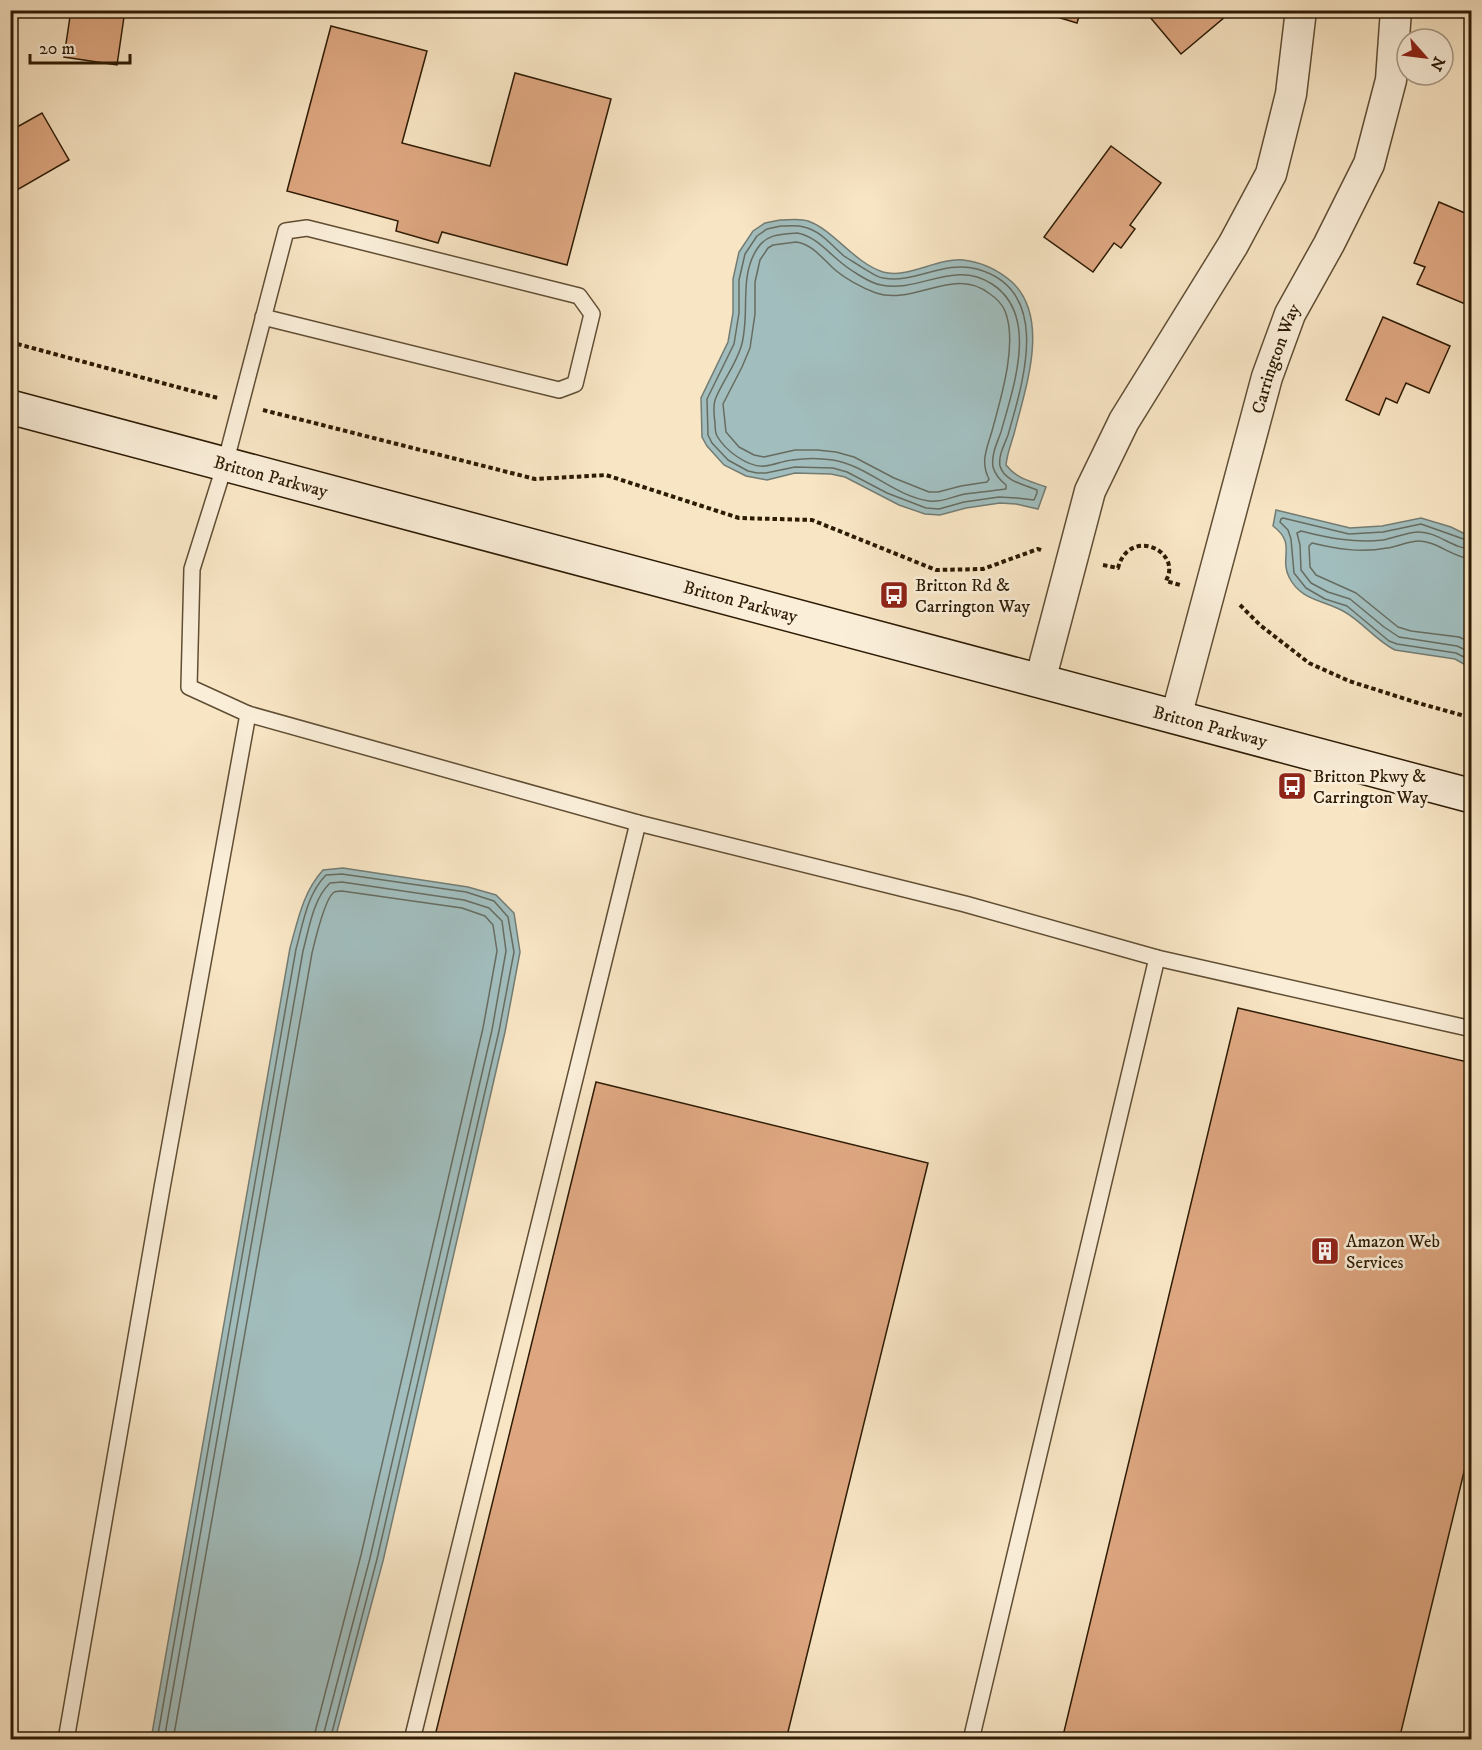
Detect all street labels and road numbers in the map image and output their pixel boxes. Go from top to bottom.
street label: Carrington Way [1248,300,1306,416]
street label: Britton Parkway [211,452,331,503]
street label: Britton Parkway [681,577,800,628]
street label: Britton Parkway [1150,702,1270,753]

